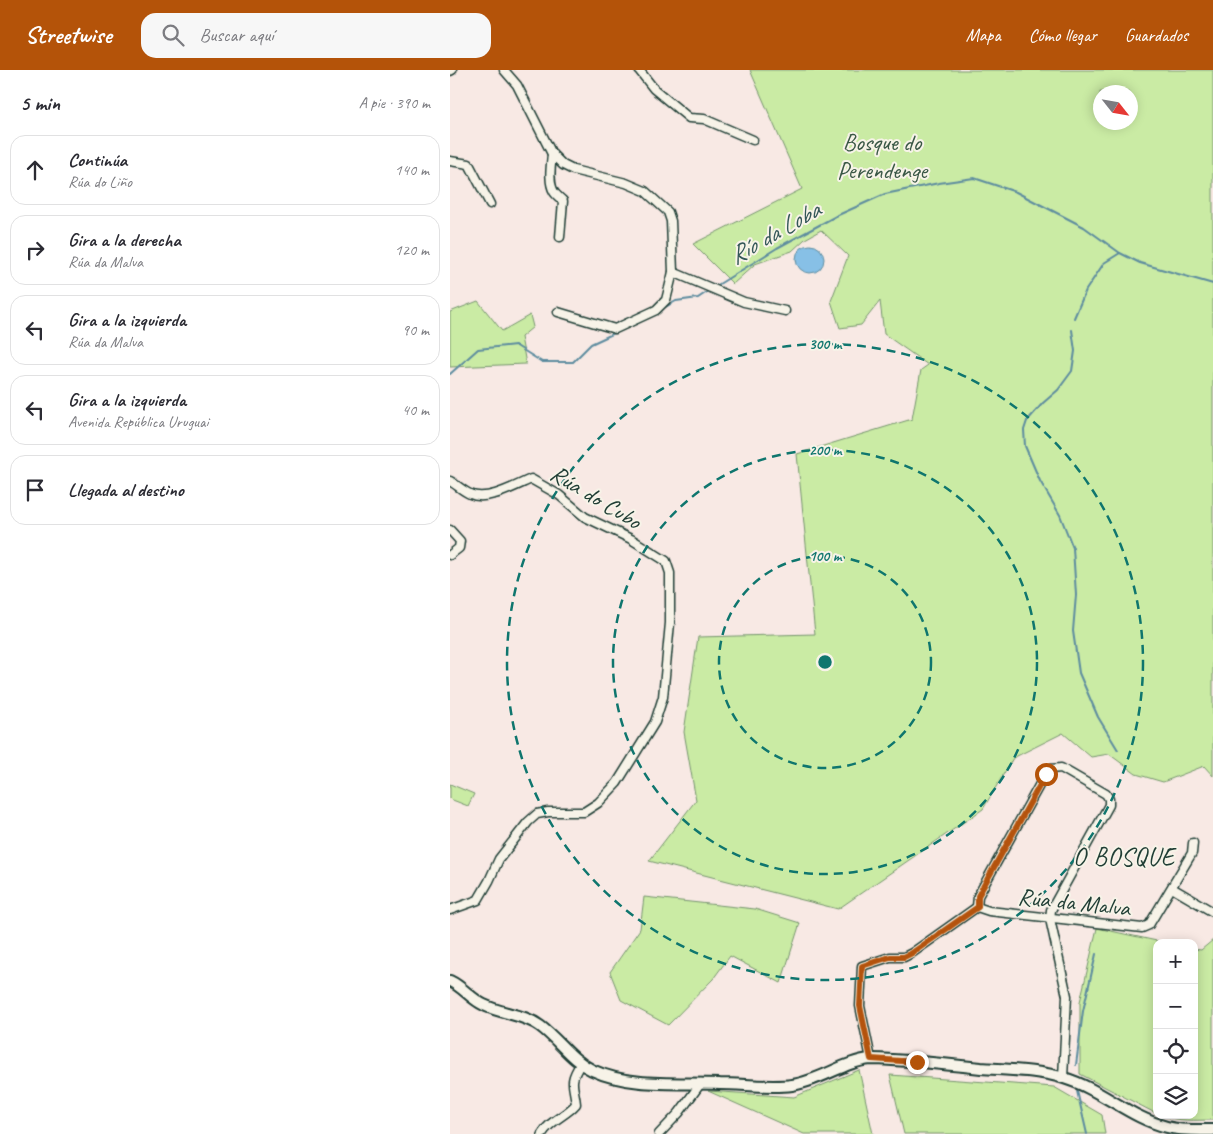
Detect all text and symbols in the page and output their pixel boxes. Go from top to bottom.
search box [141,13,491,58]
text: Streetwise [25,20,111,50]
icon: search [159,21,187,49]
text: Buscar aquí [199,23,274,47]
text: Mapa [966,24,1001,46]
text: Cómo llegar [1029,24,1097,46]
text: Guardados [1125,24,1188,46]
north arrow [1093,85,1138,130]
text: 5 min [20,90,60,116]
text: A pie · 390 m [359,93,430,113]
park label: Bosque do Perendenge [837,127,929,185]
text: Continúa [68,148,127,172]
icon: ahead [21,156,49,184]
text: 140 m [395,160,429,180]
text: Rúa do Liño [68,172,132,192]
water label: Río da Loba [723,193,828,272]
text: Gira a la derecha [68,228,181,252]
icon: right [21,236,49,264]
text: 120 m [395,240,429,260]
text: Rúa da Malva [68,252,143,272]
text: Gira a la izquierda [68,308,186,332]
icon: left [21,316,49,344]
text: 90 m [402,320,429,340]
text: Rúa da Malva [68,332,143,352]
text: 300 m [809,335,843,354]
text: Gira a la izquierda [68,388,186,412]
icon: left [21,396,49,424]
text: 40 m [402,400,429,420]
text: Avenida República Uruguai [68,412,208,432]
text: 200 m [809,441,843,460]
street label: Rúa do Cubo [545,458,648,537]
icon: arrive [21,476,49,504]
text: Llegada al destino [68,478,184,502]
text: 100 m [809,547,843,566]
centre of rings [816,653,834,671]
route start [1035,763,1058,786]
district label: O BOSQUE [1073,841,1177,873]
street label: Rúa da Malva [1016,881,1133,923]
map controls [1153,939,1198,1119]
button: + [1153,939,1198,984]
button: − [1153,984,1198,1029]
button: locate [1153,1029,1198,1074]
route end [906,1051,929,1074]
button: layers [1153,1074,1198,1119]

